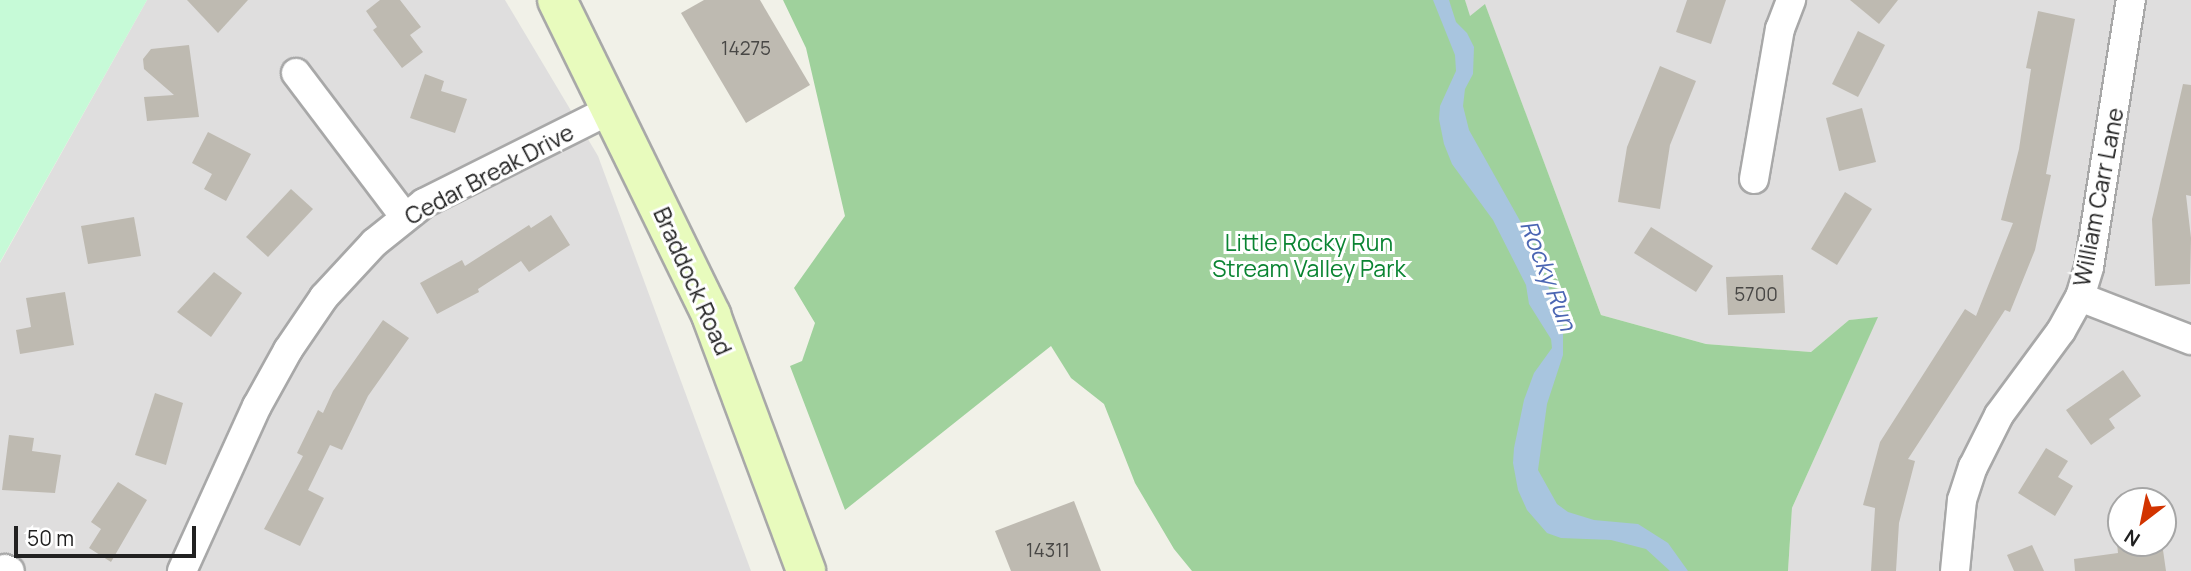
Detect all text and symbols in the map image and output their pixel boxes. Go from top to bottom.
house number: 14275 [721,38,771,60]
street label: William Carr Lane [2067,105,2129,289]
street label: Cedar Break Drive [400,118,578,230]
street label: Braddock Road [648,203,738,359]
water label: Rocky Run [1515,216,1583,334]
park label: Little Rocky Run Stream Valley Park [1212,228,1406,282]
house number: 5700 [1734,284,1778,306]
north arrow [2107,487,2177,557]
scale bar [18,512,200,556]
text: N [2119,523,2145,553]
text: 50 m [27,524,74,552]
house number: 14311 [1026,540,1070,562]

